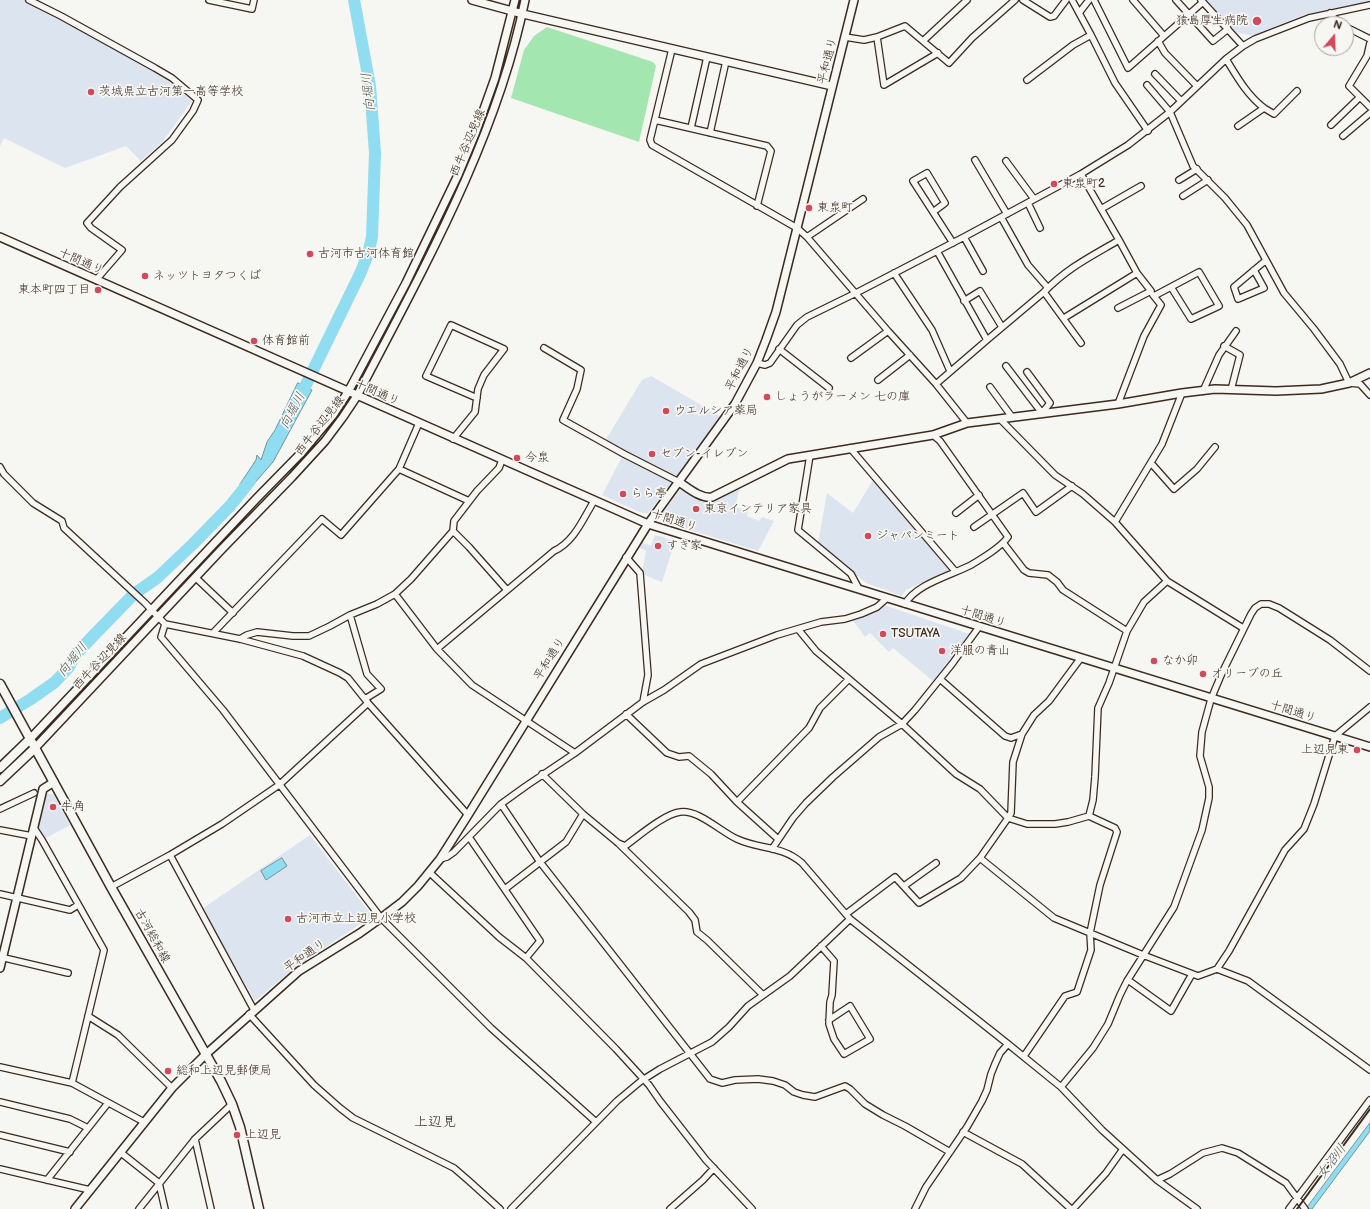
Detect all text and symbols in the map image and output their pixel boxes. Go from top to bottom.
place label: 猿島厚生病院 [1176,14,1248,28]
marker: 猿島厚生病院 [1251,15,1263,27]
north arrow [1314,16,1354,56]
text: N [1332,18,1344,33]
street label: 平和通り [815,36,841,86]
water label: 向堀川 [359,72,379,112]
place label: 茨城県立古河第一高等学校 [99,85,243,99]
marker: 茨城県立古河第一高等学校 [86,87,96,97]
street label: 西牛谷辺見線 [447,107,489,179]
place label: 東泉町2 [1062,177,1105,191]
marker: 東泉町2 [1049,179,1059,189]
place label: 東泉町 [817,201,853,215]
marker: 東泉町 [804,203,814,213]
street label: 十間通り [56,246,106,278]
place label: 古河市古河体育館 [318,247,414,261]
marker: 古河市古河体育館 [305,249,315,259]
place label: ネッツトヨタつくば [153,269,261,283]
marker: ネッツトヨタつくば [140,271,150,281]
place label: 東本町四丁目 [18,283,90,297]
marker: 東本町四丁目 [93,285,103,295]
place label: 体育館前 [262,334,310,348]
marker: 体育館前 [249,336,259,346]
street label: 平和通り [723,344,757,394]
street label: 十間通り [352,377,402,409]
water label: 向堀川 [277,390,309,432]
place label: しょうがラーメン 七の庫 [775,390,910,404]
marker: しょうがラーメン 七の庫 [762,392,772,402]
street label: 西牛谷辺見線 [292,393,348,459]
place label: ウエルシア薬局 [674,404,758,418]
marker: ウエルシア薬局 [661,406,671,416]
place label: セブン-イレブン [660,447,748,461]
marker: セブン-イレブン [647,449,657,459]
place label: 今泉 [525,451,549,465]
marker: 今泉 [512,453,522,463]
place label: らら亭 [631,487,667,501]
marker: らら亭 [618,489,628,499]
place label: 東京インテリア家具 [704,502,812,516]
marker: 東京インテリア家具 [691,504,701,514]
street label: 十間通り [649,507,699,535]
place label: ジャパンミート [876,529,960,543]
marker: ジャパンミート [863,531,873,541]
place label: すき家 [666,539,702,553]
marker: すき家 [653,541,663,551]
street label: 十間通り [958,603,1008,631]
place label: TSUTAYA [891,627,940,641]
marker: TSUTAYA [878,629,888,639]
street label: 西牛谷辺見線 [70,631,130,693]
street label: 平和通り [531,635,569,683]
water label: 向堀川 [55,640,91,680]
place label: 洋服の青山 [950,644,1010,658]
marker: 洋服の青山 [937,646,947,656]
place label: なか卯 [1162,654,1198,668]
marker: なか卯 [1149,656,1159,666]
place label: オリーブの丘 [1211,667,1283,681]
marker: オリーブの丘 [1198,669,1208,679]
street label: 十間通り [1268,698,1318,726]
place label: 上辺見東 [1301,743,1349,757]
marker: 上辺見東 [1352,745,1362,755]
place label: 牛角 [61,800,85,814]
marker: 牛角 [48,802,58,812]
street label: 古河総和線 [131,906,173,966]
place label: 古河市立上辺見小学校 [296,912,416,926]
marker: 古河市立上辺見小学校 [283,914,293,924]
street label: 平和通り [281,936,329,976]
place label: 総和上辺見郵便局 [176,1064,272,1078]
marker: 総和上辺見郵便局 [163,1066,173,1076]
district label: 上辺見 [414,1114,456,1130]
place label: 上辺見 [245,1128,281,1142]
marker: 上辺見 [232,1130,242,1140]
water label: 女沼川 [1314,1142,1350,1182]

